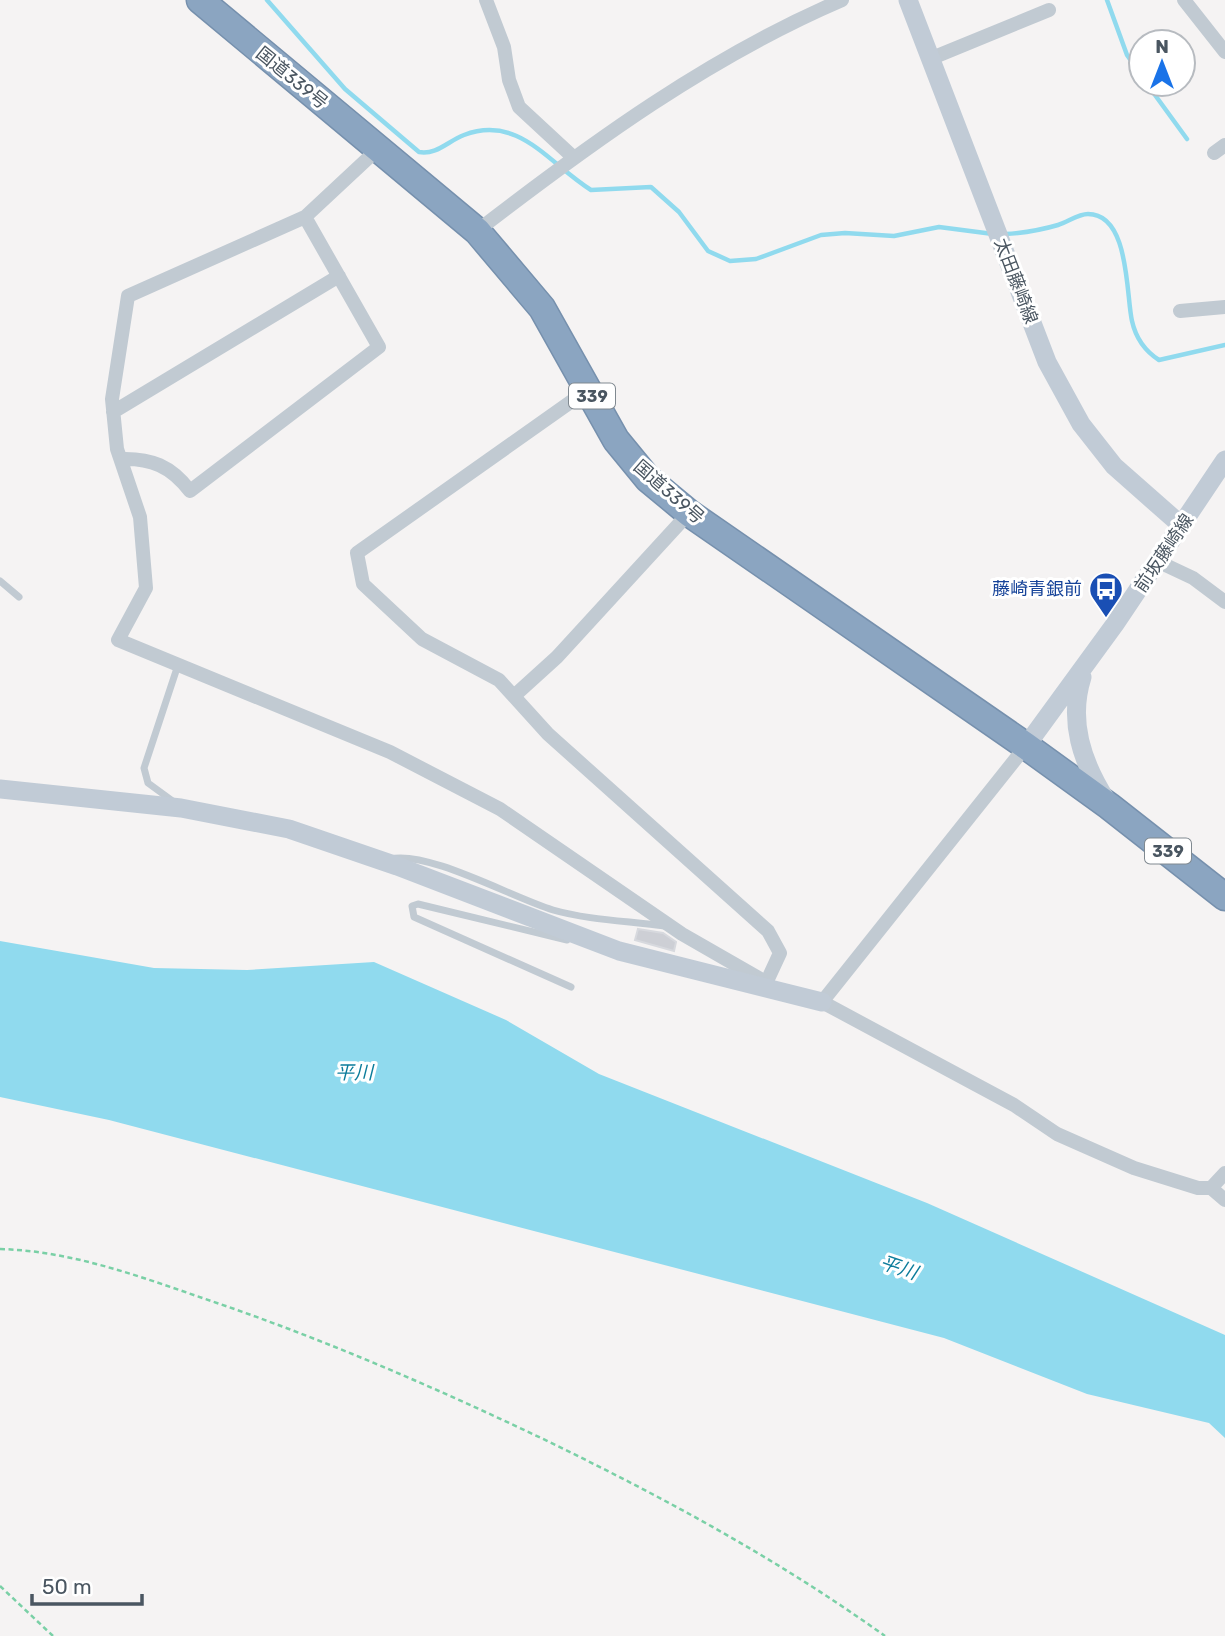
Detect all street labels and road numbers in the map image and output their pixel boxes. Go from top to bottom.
street label: 国道339号 [252,42,332,114]
street label: 太田藤崎線 [990,235,1042,327]
road number: 339 [569,384,615,408]
street label: 国道339号 [629,455,709,529]
street label: 前坂藤崎線 [1130,510,1198,596]
road number: 339 [1145,838,1191,864]

